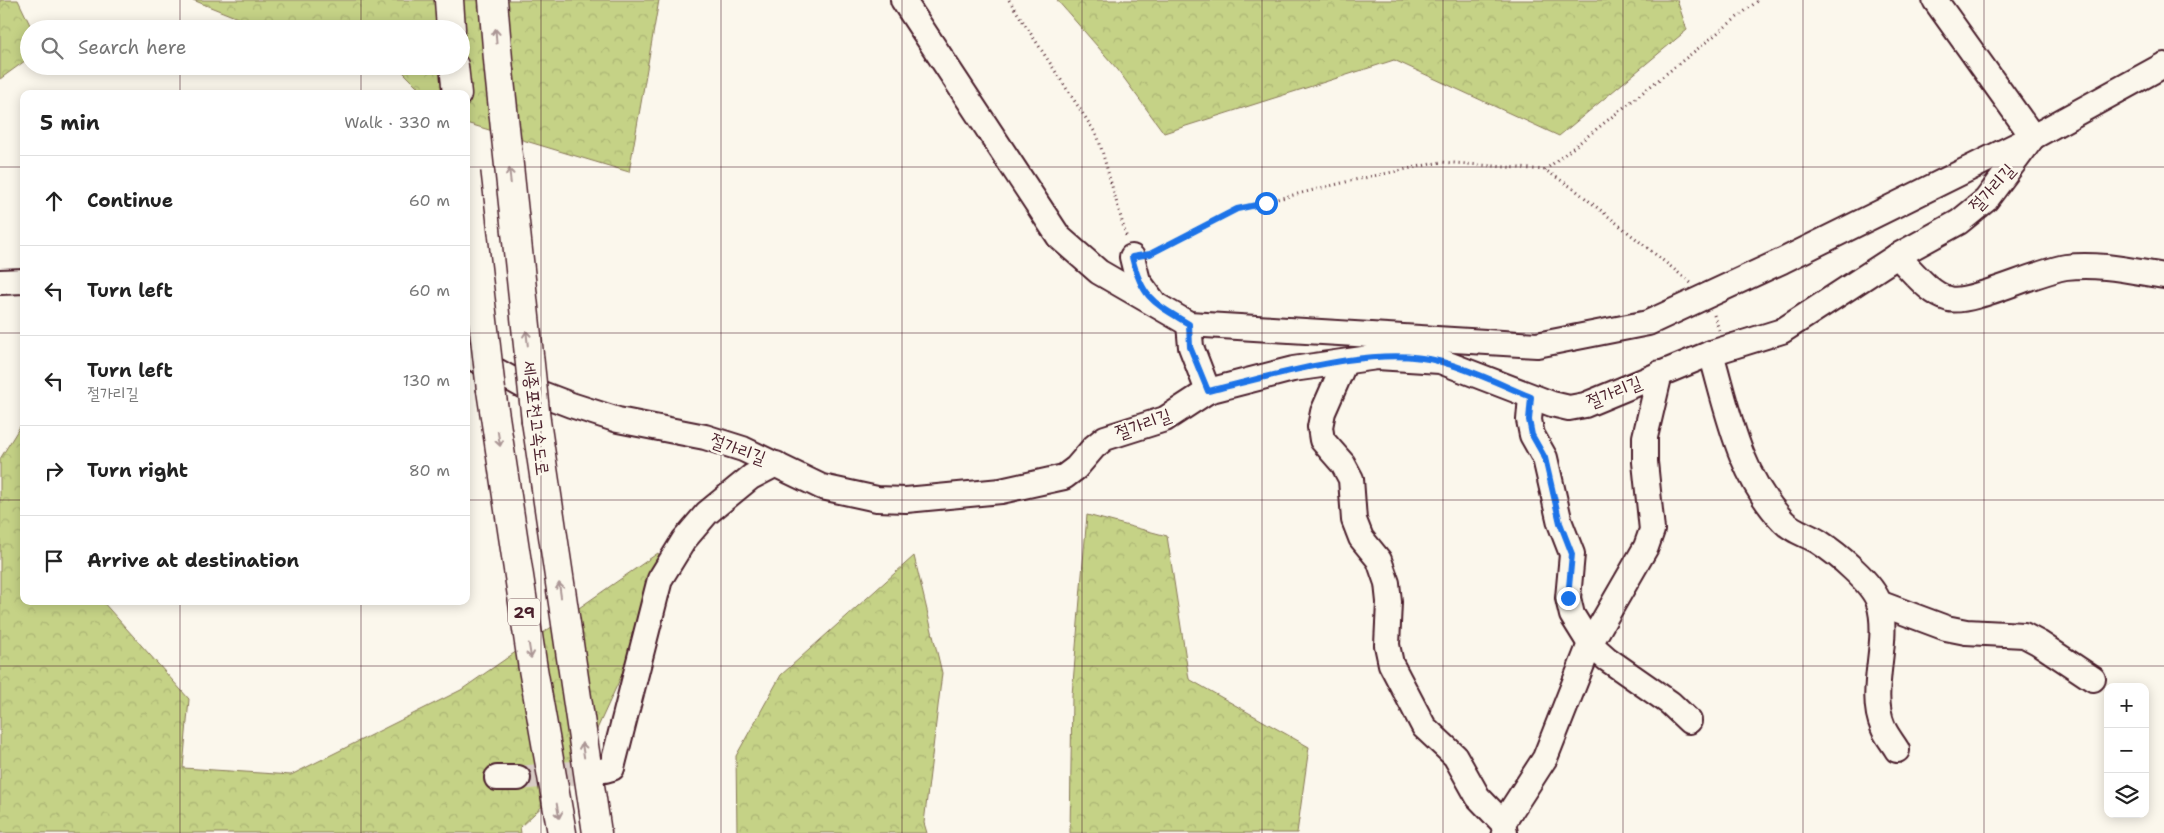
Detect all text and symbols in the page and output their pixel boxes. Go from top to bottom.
search box [20,20,470,75]
one-way arrow [492,28,501,44]
icon: search [38,34,66,62]
text: Search here [78,35,187,60]
text: 5 min [40,109,100,137]
text: Walk · 330 m [344,112,450,133]
street label: 절가리길 [1964,158,2021,218]
one-way arrow [505,169,514,185]
icon: ahead [40,187,68,215]
text: Continue [87,188,173,213]
text: 60 m [409,190,450,211]
route start [1255,192,1278,215]
icon: left [40,277,68,305]
text: Turn left [87,278,173,303]
text: 60 m [409,280,450,301]
one-way arrow [522,330,532,346]
text: Turn left [87,358,173,383]
street label: 세종포천고속도로 [517,359,555,477]
icon: left [40,367,68,395]
text: 130 m [403,370,450,391]
street label: 절가리길 [1583,370,1646,414]
text: 절가리길 [87,383,139,404]
street label: 절가리길 [1112,403,1175,445]
street label: 절가리길 [707,428,770,470]
one-way arrow [494,430,504,446]
icon: right [40,457,68,485]
text: Turn right [87,458,188,483]
text: 80 m [409,460,450,481]
icon: arrive [40,547,68,575]
text: Arrive at destination [87,548,299,573]
one-way arrow [555,582,565,598]
route end [1557,587,1580,610]
road number: 29 [508,598,540,626]
one-way arrow [526,643,536,659]
map controls [2104,683,2149,818]
button: + [2104,683,2149,728]
button: − [2104,728,2149,773]
one-way arrow [578,743,588,759]
button: layers [2104,773,2149,818]
one-way arrow [554,803,564,819]

